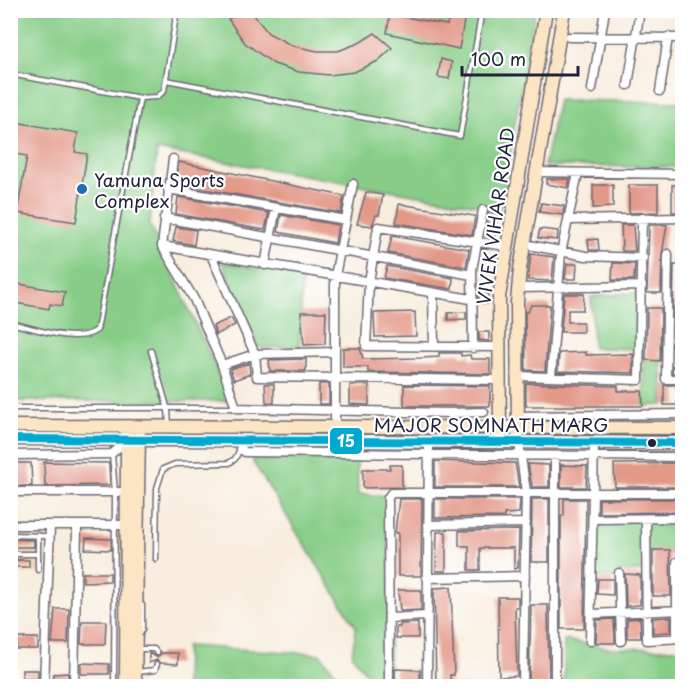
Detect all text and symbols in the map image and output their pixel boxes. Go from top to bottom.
scale bar [462,39,578,77]
text: 100 m [471,45,526,72]
street label: VIVEK VIHAR ROAD [469,126,521,306]
place label: Yamuna Sports Complex [94,166,224,214]
marker: Yamuna Sports Complex [75,182,89,196]
street label: MAJOR SOMNATH MARG [374,411,608,438]
line badge: 15 [329,427,363,455]
text: 15 [337,428,355,452]
unlabelled marker [646,437,658,449]

